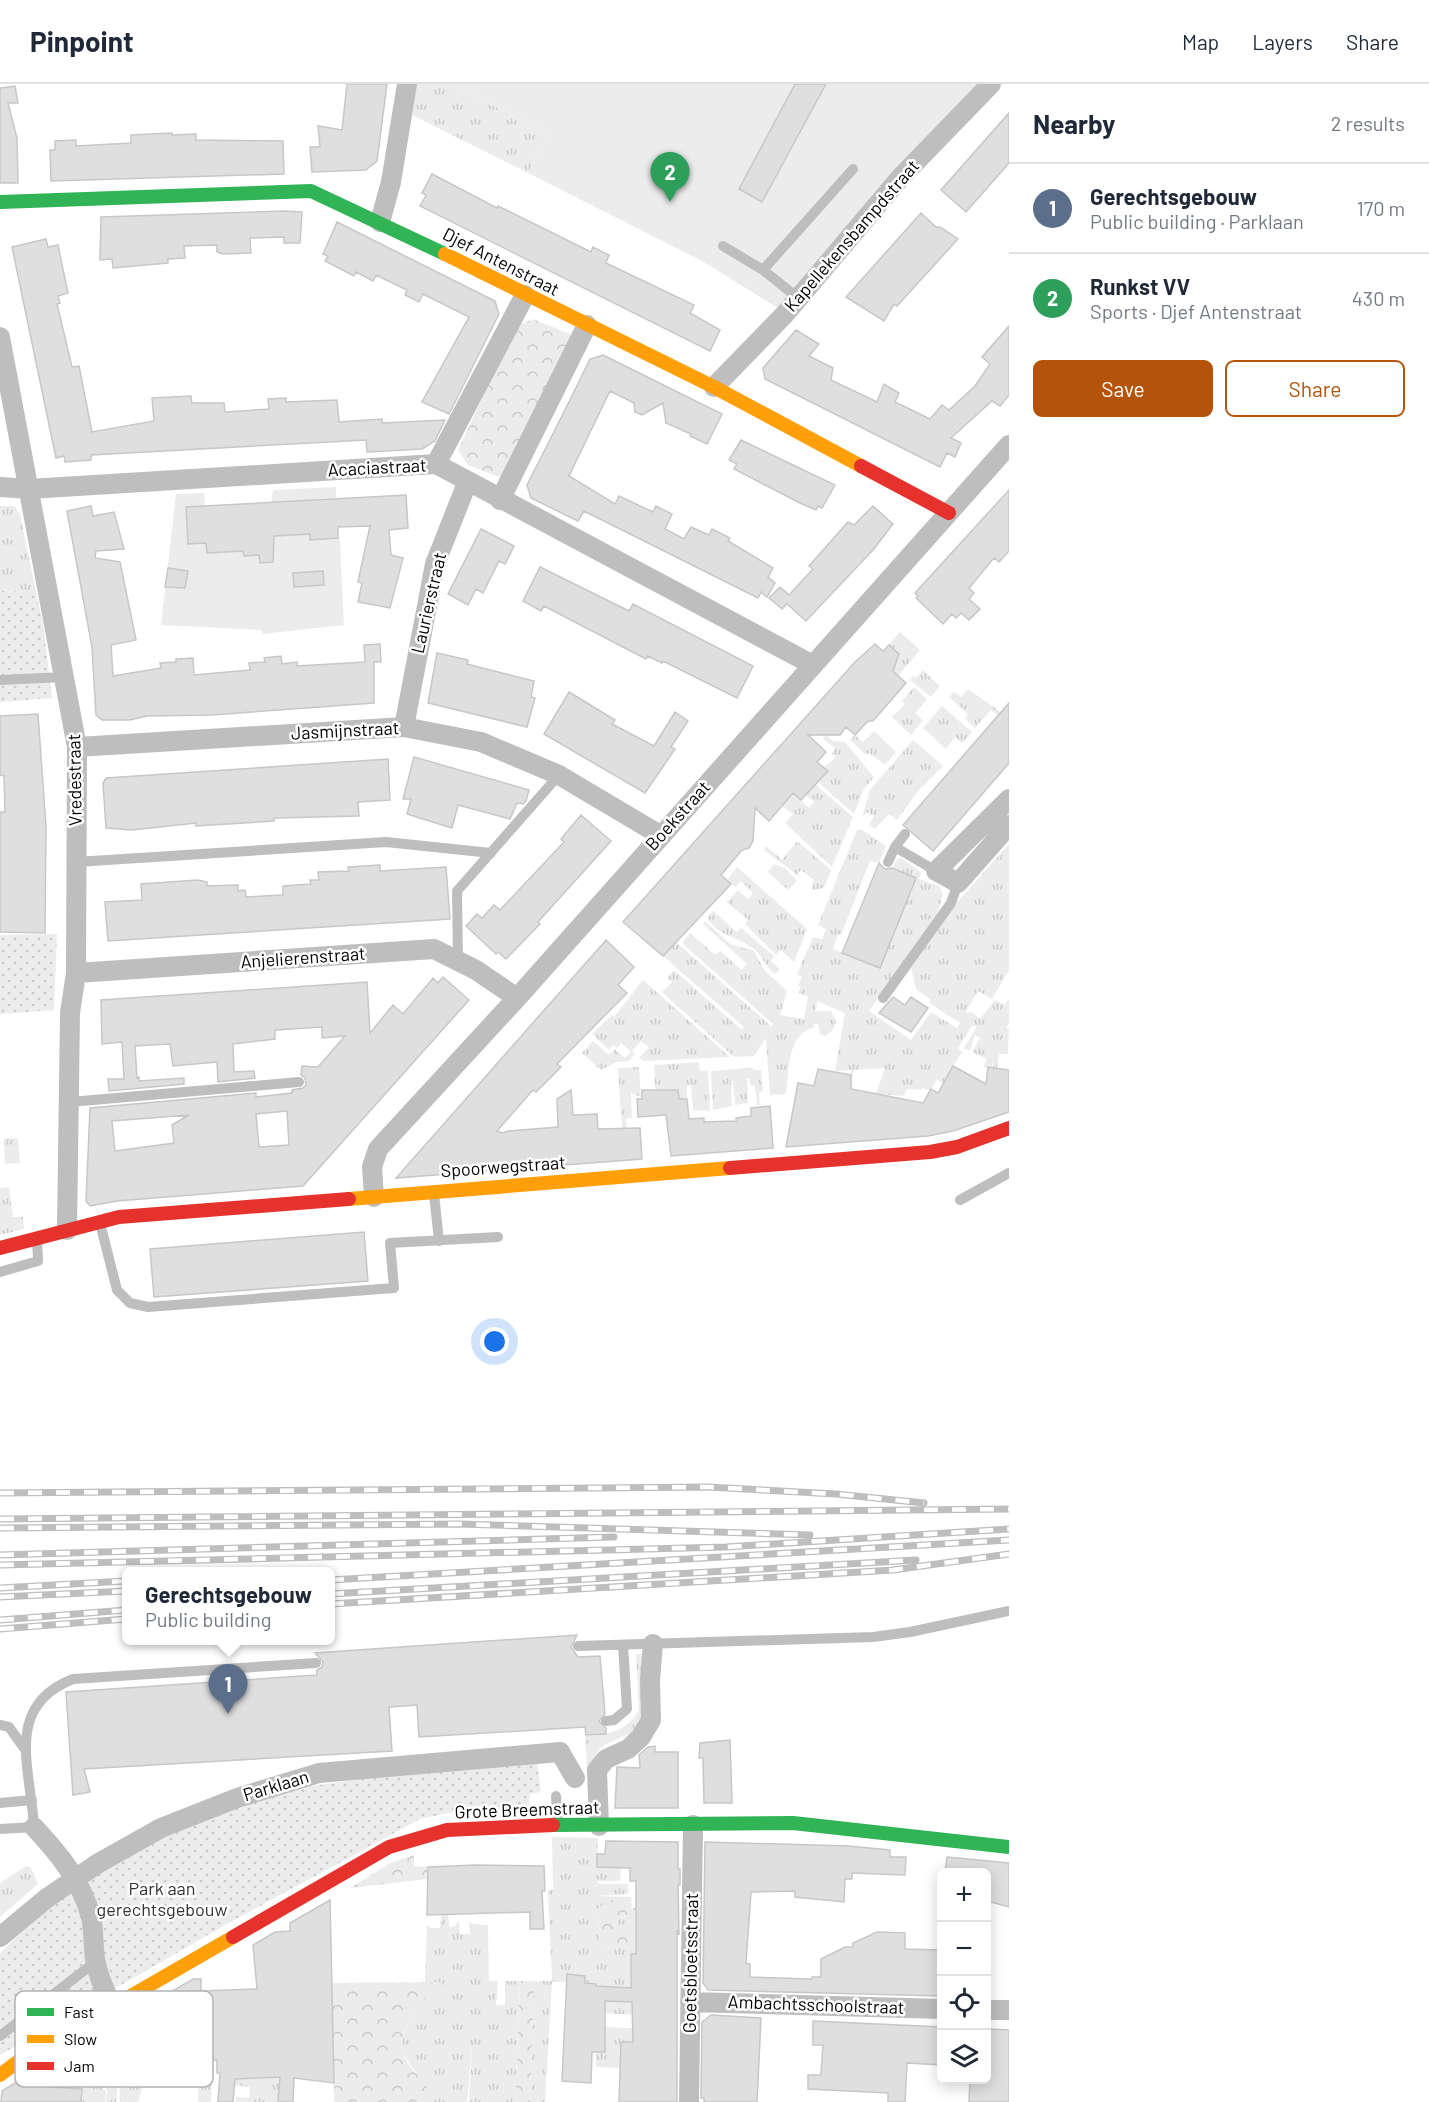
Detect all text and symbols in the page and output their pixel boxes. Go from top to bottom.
text: Pinpoint [30,24,134,58]
text: Map [1182,29,1219,54]
text: Layers [1252,29,1313,54]
text: Share [1346,29,1399,54]
text: Nearby [1033,108,1115,139]
text: 2 results [1331,111,1405,135]
pin: 2 [650,152,690,202]
street label: Kapellekensbampdstraat [779,155,923,316]
text: Gerechtsgebouw [1090,183,1257,209]
text: 1 [1049,196,1056,220]
text: 170 m [1357,196,1405,220]
text: Public building · Parklaan [1090,209,1304,233]
street label: Djef Antenstraat [440,222,563,300]
text: Runkst VV [1090,273,1190,299]
text: 2 [1047,286,1058,310]
text: 430 m [1352,286,1405,310]
text: Sports · Djef Antenstraat [1090,299,1302,323]
button: Save [1033,360,1213,417]
button: Share [1225,360,1405,417]
street label: Acaciastraat [327,453,427,481]
street label: Laurierstraat [406,550,450,655]
street label: Jasmijnstraat [290,716,400,744]
street label: Vredestraat [62,734,86,826]
street label: Boekstraat [640,776,714,855]
street label: Anjelierenstraat [240,942,366,972]
street label: Spoorwegstraat [440,1151,566,1181]
your location [480,1327,509,1356]
popup [122,1567,335,1645]
text: Gerechtsgebouw [145,1581,312,1607]
text: Public building [145,1607,271,1631]
pin: 1 [208,1664,248,1714]
street label: Parklaan [240,1765,311,1805]
street label: Grote Breemstraat [454,1795,600,1823]
map controls [937,1868,991,2084]
button: + [937,1868,991,1922]
park label: Park aan gerechtsgebouw [97,1877,227,1920]
street label: Goetsbloetsstraat [678,1893,702,2033]
button: − [937,1922,991,1976]
button: locate [937,1976,991,2030]
street label: Ambachtsschoolstraat [727,1990,905,2018]
legend [15,1991,213,2087]
text: Fast [64,2002,94,2021]
text: Slow [64,2029,97,2048]
button: layers [937,2030,991,2084]
text: Jam [64,2056,95,2075]

